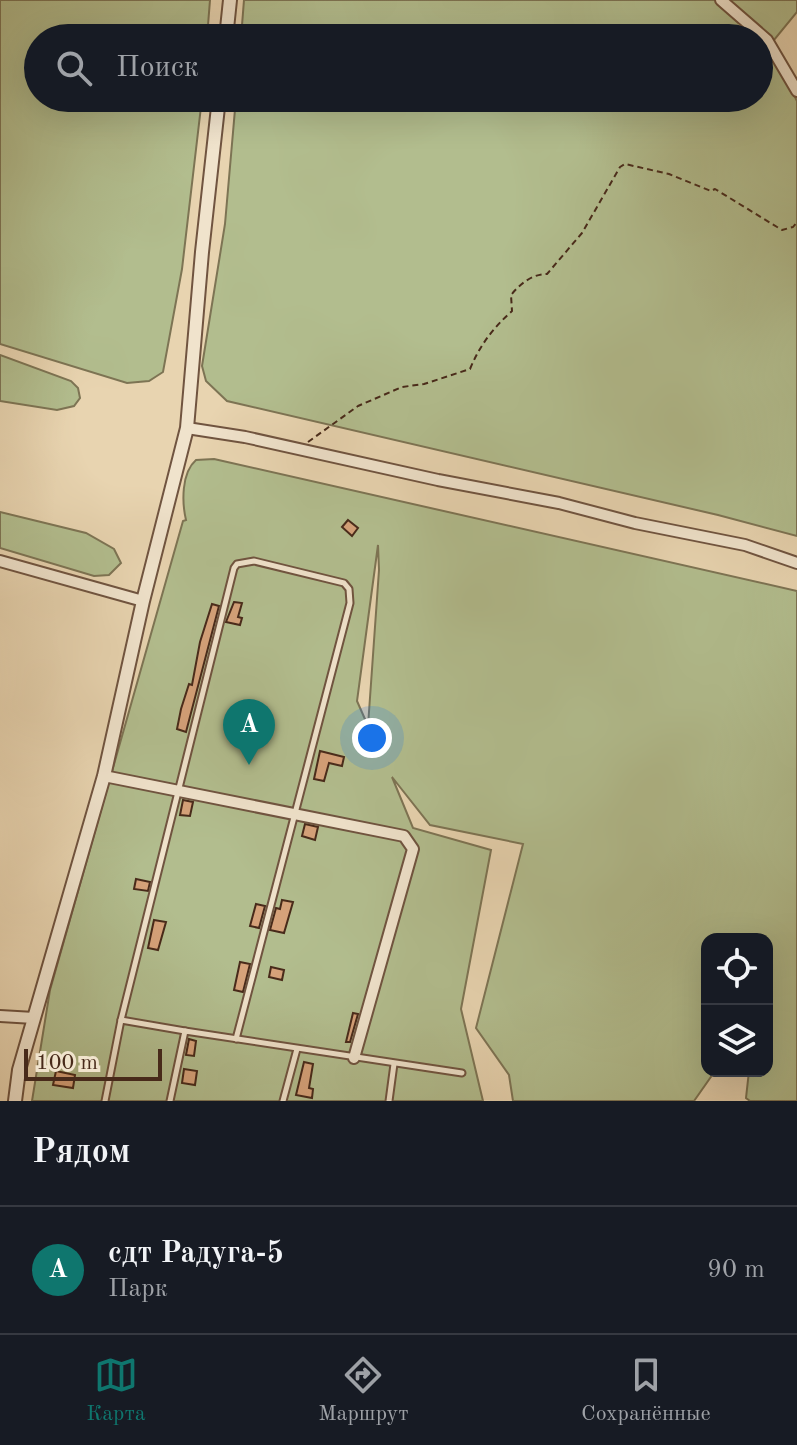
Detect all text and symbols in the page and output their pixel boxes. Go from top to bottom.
search box [24,24,773,112]
icon: search [52,46,96,90]
text: Поиск [116,53,199,83]
pin: A [223,699,275,765]
your location [352,718,392,758]
map controls [701,933,773,1077]
button: locate [701,933,773,1005]
button: layers [701,1005,773,1077]
scale bar [24,1045,162,1081]
text: 100 m [36,1052,98,1074]
text: Рядом [32,1136,131,1170]
text: сдт Радуга-5 [108,1239,284,1269]
text: A [48,1257,68,1283]
text: 90 m [707,1257,765,1283]
text: Парк [108,1276,168,1302]
tab: Карта [86,1353,146,1428]
tab: Маршрут [318,1353,409,1428]
tab: Сохранённые [581,1353,711,1428]

